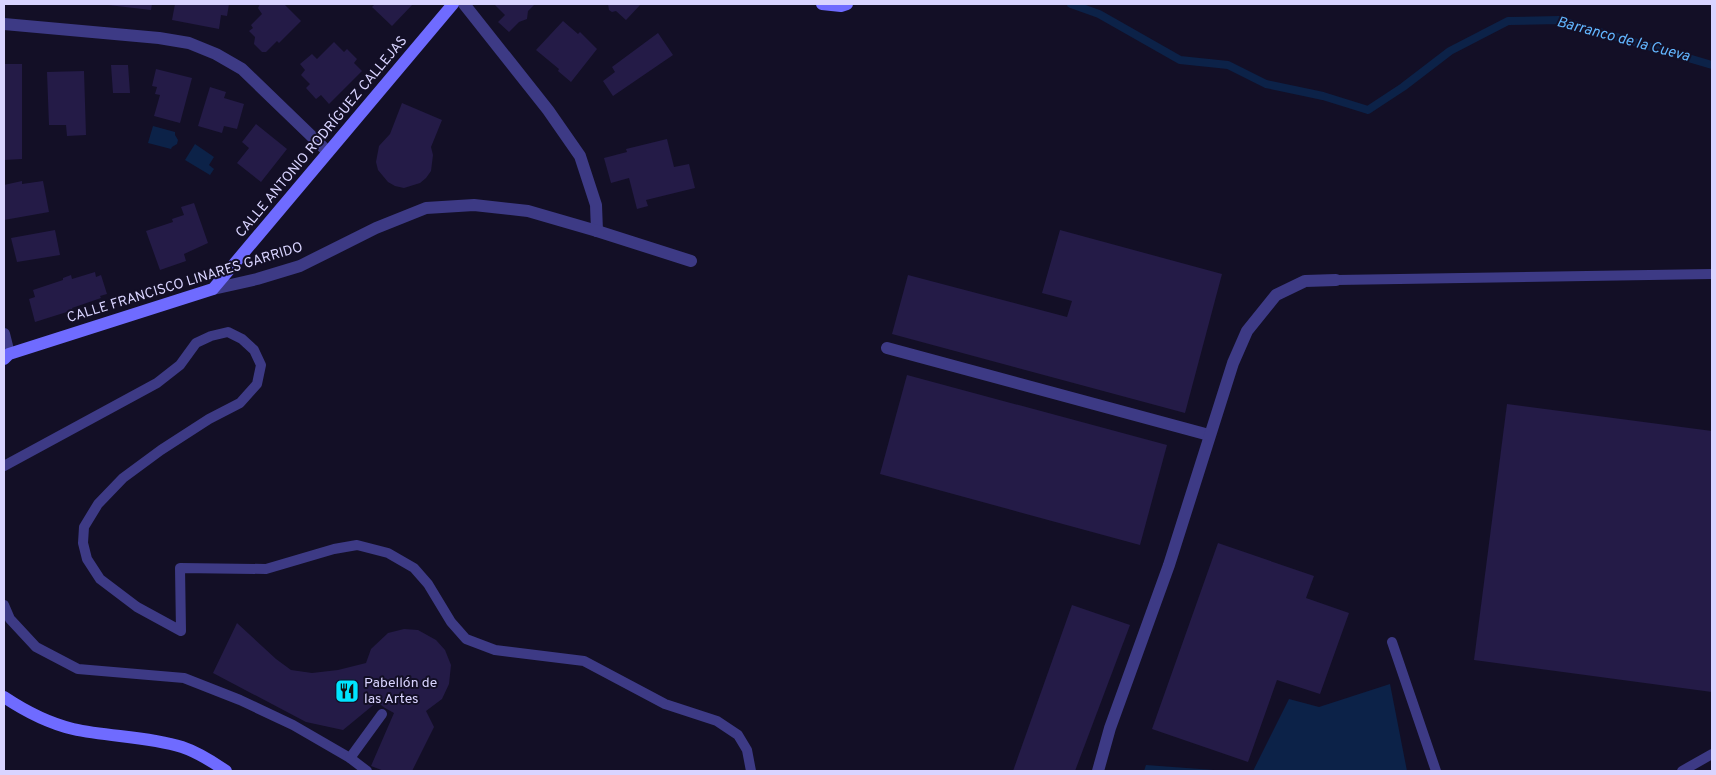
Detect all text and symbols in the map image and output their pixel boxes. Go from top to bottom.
water label: Barranco de la Cueva [1554,13,1692,67]
street label: CALLE ANTONIO RODRÍGUEZ CALLEJAS [232,32,411,241]
street label: CALLE FRANCISCO LINARES GARRIDO [65,239,305,327]
place label: Pabellón de las Artes [364,675,437,708]
restaurant icon: Pabellón de las Artes [334,678,360,704]

